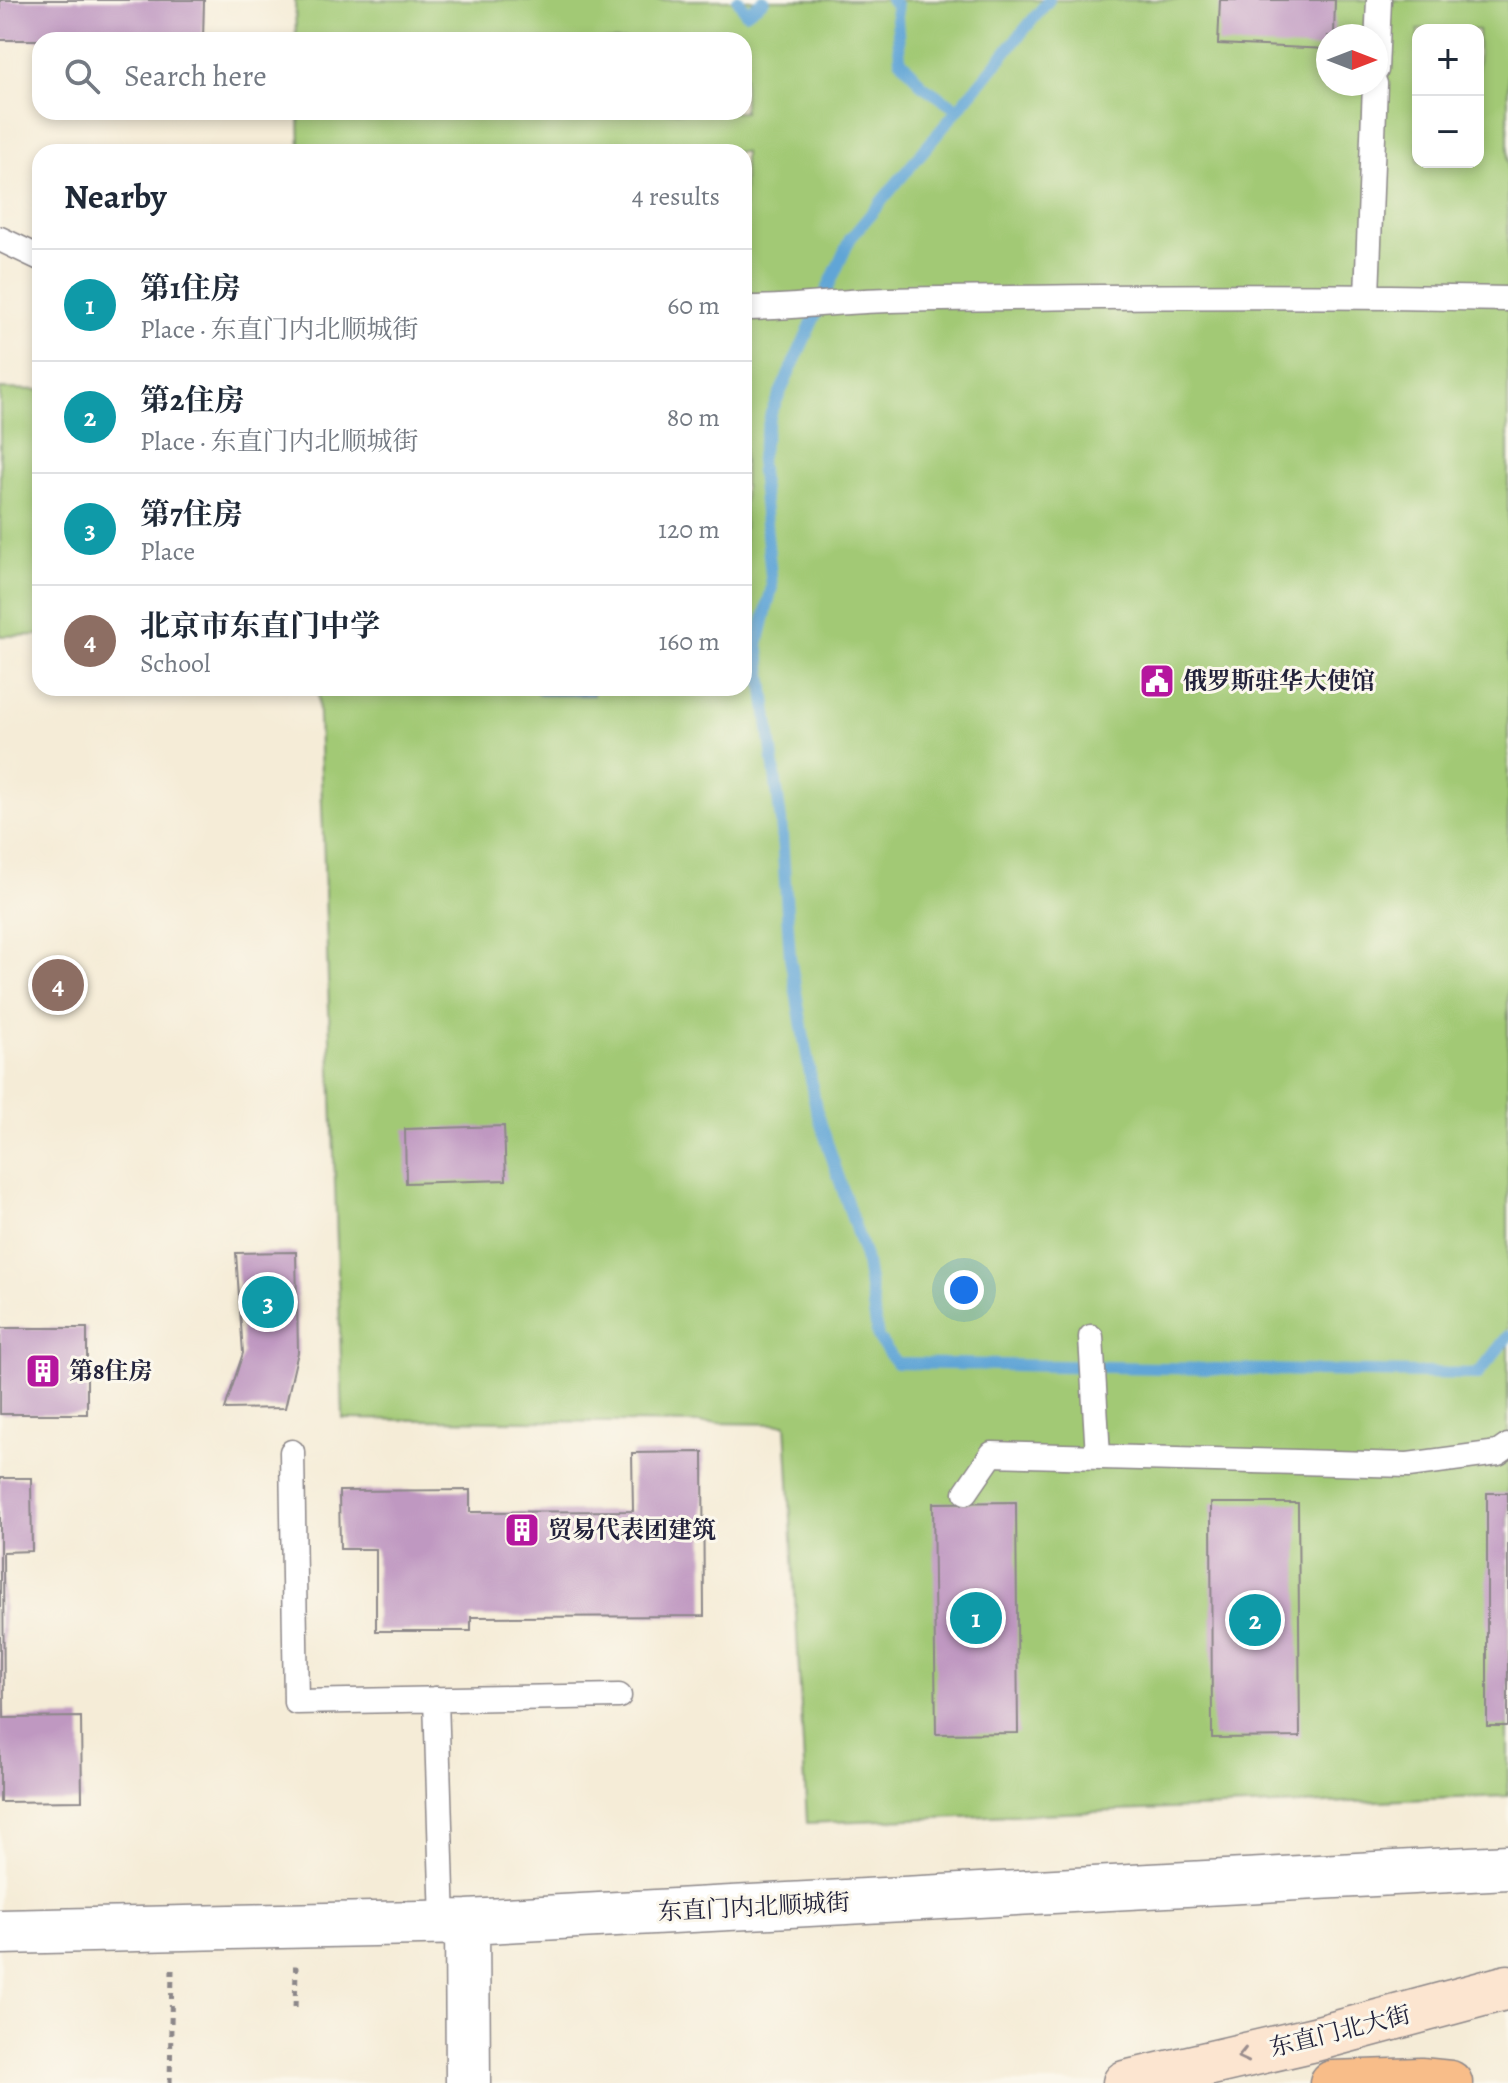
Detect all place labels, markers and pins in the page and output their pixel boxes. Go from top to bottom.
public building icon: 俄罗斯驻华大使馆 [1138,662,1176,700]
place label: 俄罗斯驻华大使馆 [1183,665,1375,697]
pin: 4 [32,955,84,1015]
pin: 3 [242,1272,294,1332]
building icon: 第8住房 [24,1352,62,1390]
place label: 第8住房 [69,1355,153,1387]
building icon: 贸易代表团建筑 [503,1511,541,1549]
place label: 贸易代表团建筑 [548,1514,716,1546]
pin: 1 [950,1588,1002,1648]
pin: 2 [1229,1590,1281,1650]

